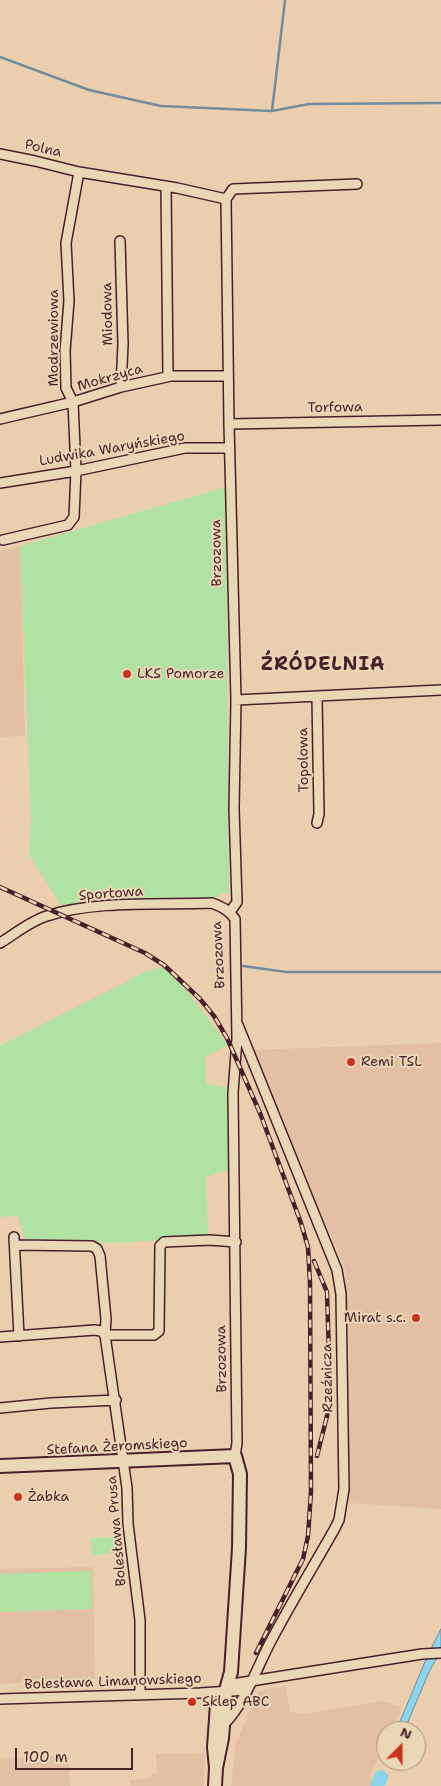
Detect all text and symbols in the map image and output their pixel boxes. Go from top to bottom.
street label: Polna [23,137,63,161]
street label: Miodowa [99,282,117,346]
street label: Modrzewiowa [46,289,62,387]
street label: Mokrzyca [75,361,145,395]
street label: Torfowa [307,399,363,417]
street label: Ludwika Waryńskiego [38,428,186,470]
street label: Brzozowa [208,519,226,587]
district label: ŹRÓDELNIA [260,654,386,676]
place label: LKS Pomorze [137,666,224,682]
marker: LKS Pomorze [121,668,133,680]
street label: Topolowa [295,727,313,793]
street label: Sportowa [78,883,144,905]
street label: Brzozowa [209,921,229,989]
place label: Remi TSL [361,1054,422,1070]
marker: Remi TSL [345,1056,357,1068]
place label: Mirat s.c. [344,1310,406,1326]
marker: Mirat s.c. [410,1312,422,1324]
street label: Brzozowa [213,1325,231,1393]
street label: Rzeźnicza [319,1343,337,1413]
street label: Stefana Żeromskiego [46,1435,188,1459]
street label: Bolesława Prusa [104,1475,130,1587]
place label: Żabka [28,1489,69,1505]
marker: Żabka [12,1491,24,1503]
street label: Bolesława Limanowskiego [24,1671,202,1693]
place label: Sklep ABC [202,1694,269,1710]
marker: Sklep ABC [186,1696,198,1708]
north arrow [376,1721,426,1771]
text: N [398,1723,415,1743]
scale bar [18,1738,135,1770]
text: 100 m [23,1747,68,1767]

